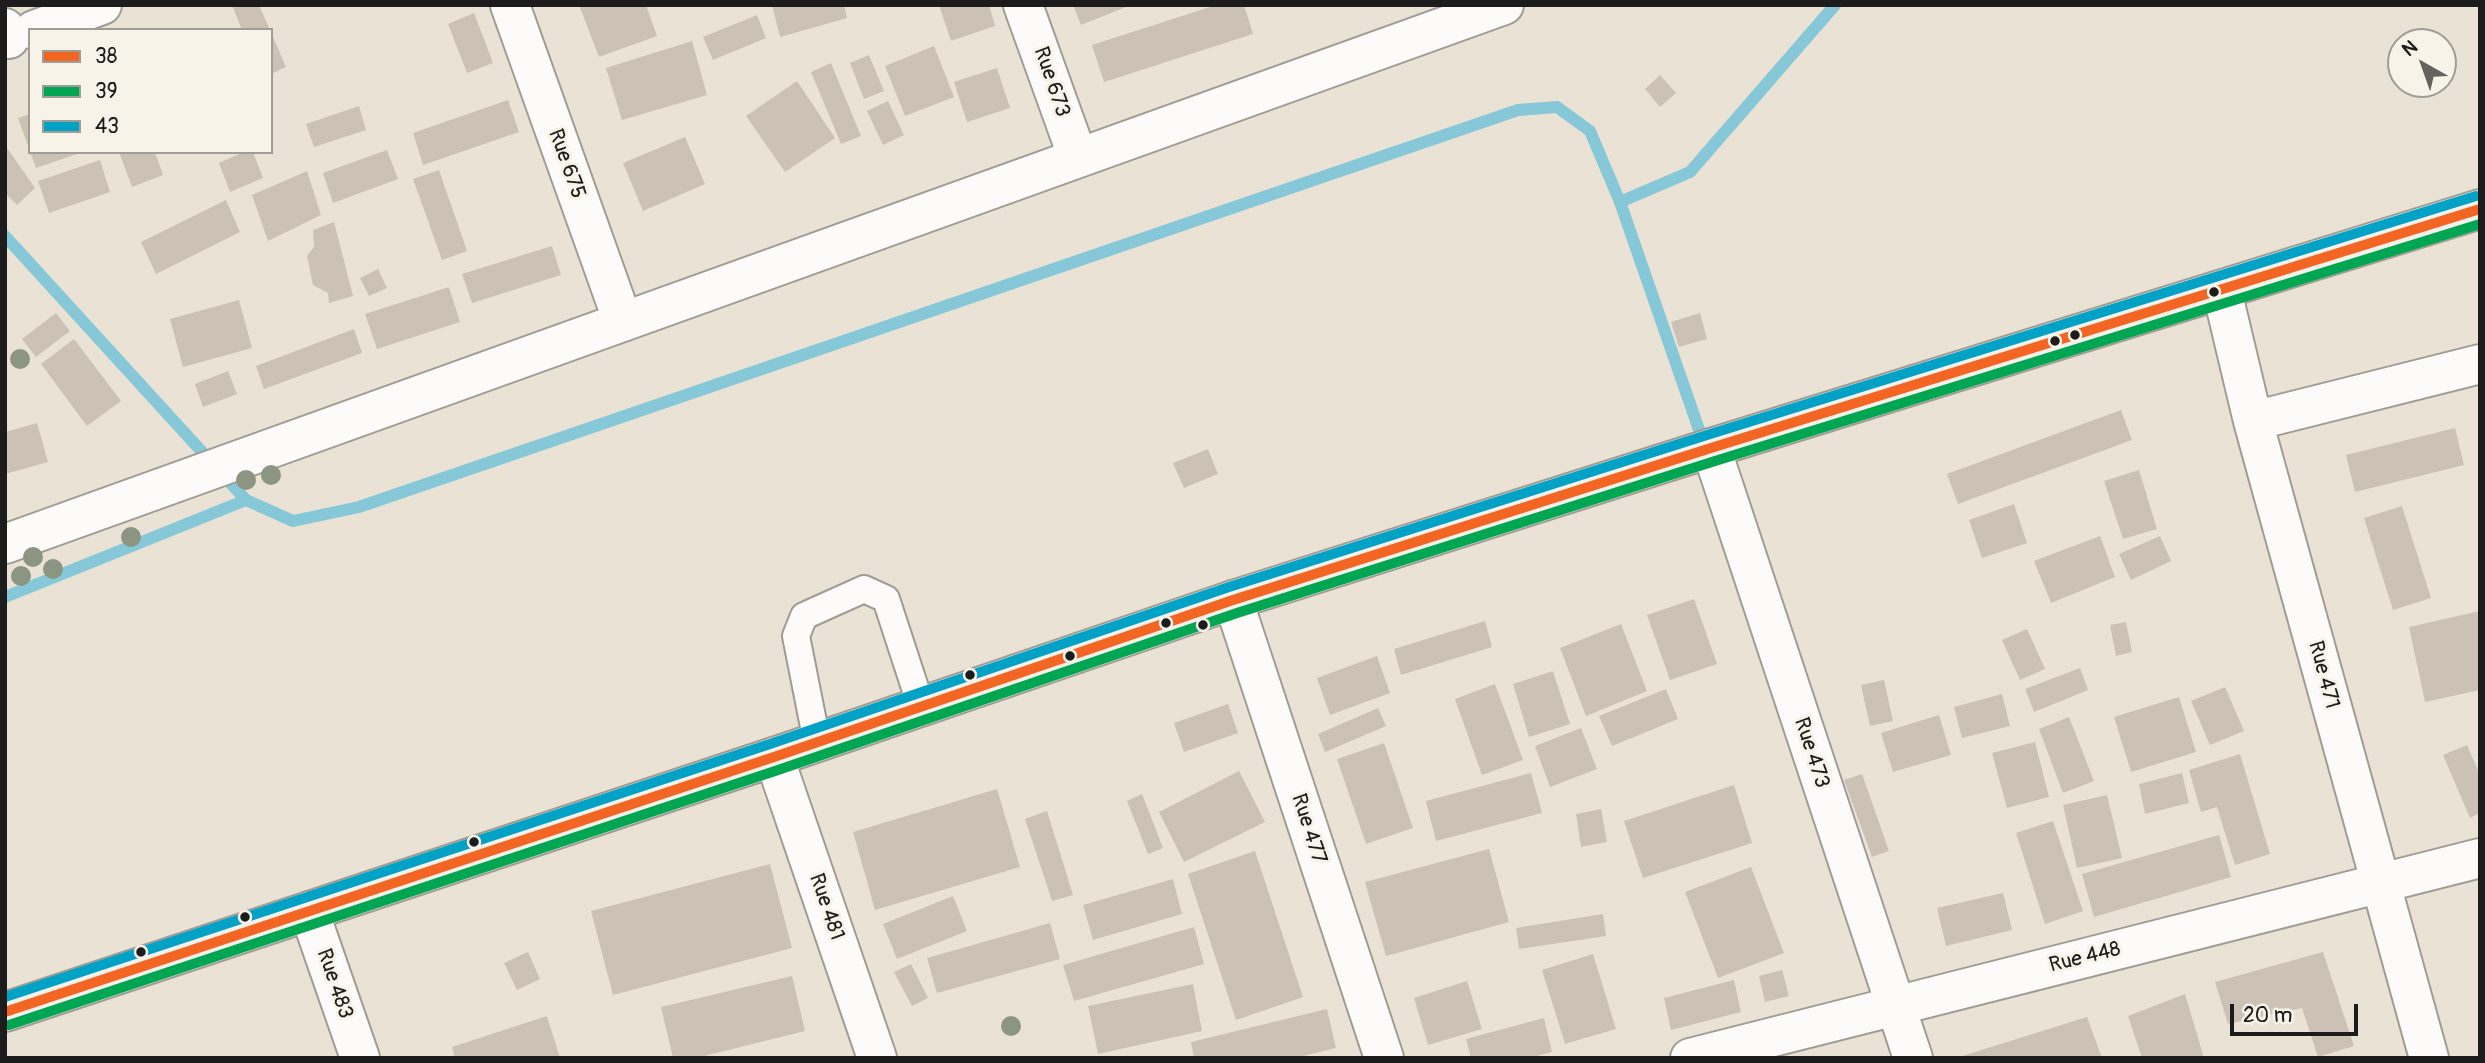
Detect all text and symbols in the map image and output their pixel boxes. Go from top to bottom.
legend [28,28,273,154]
north arrow [2387,28,2457,98]
text: N [2397,35,2422,62]
text: 38 [95,43,117,70]
street label: Rue 673 [1027,44,1075,120]
text: 39 [95,78,118,105]
text: 43 [95,113,119,140]
street label: Rue 675 [542,126,590,202]
unlabelled marker [2207,285,2221,299]
unlabelled marker [2068,328,2082,342]
unlabelled marker [2048,334,2062,348]
unlabelled marker [1159,616,1173,630]
unlabelled marker [1196,618,1210,632]
street label: Rue 471 [2302,638,2344,712]
unlabelled marker [1063,649,1077,663]
unlabelled marker [963,668,977,682]
street label: Rue 473 [1788,715,1834,791]
street label: Rue 477 [1285,791,1331,867]
unlabelled marker [467,835,481,849]
street label: Rue 481 [803,870,849,944]
unlabelled marker [238,910,252,924]
street label: Rue 448 [2047,937,2123,979]
unlabelled marker [134,945,148,959]
street label: Rue 483 [310,946,358,1022]
scale bar [2233,990,2361,1034]
text: 20 m [2243,1002,2292,1029]

